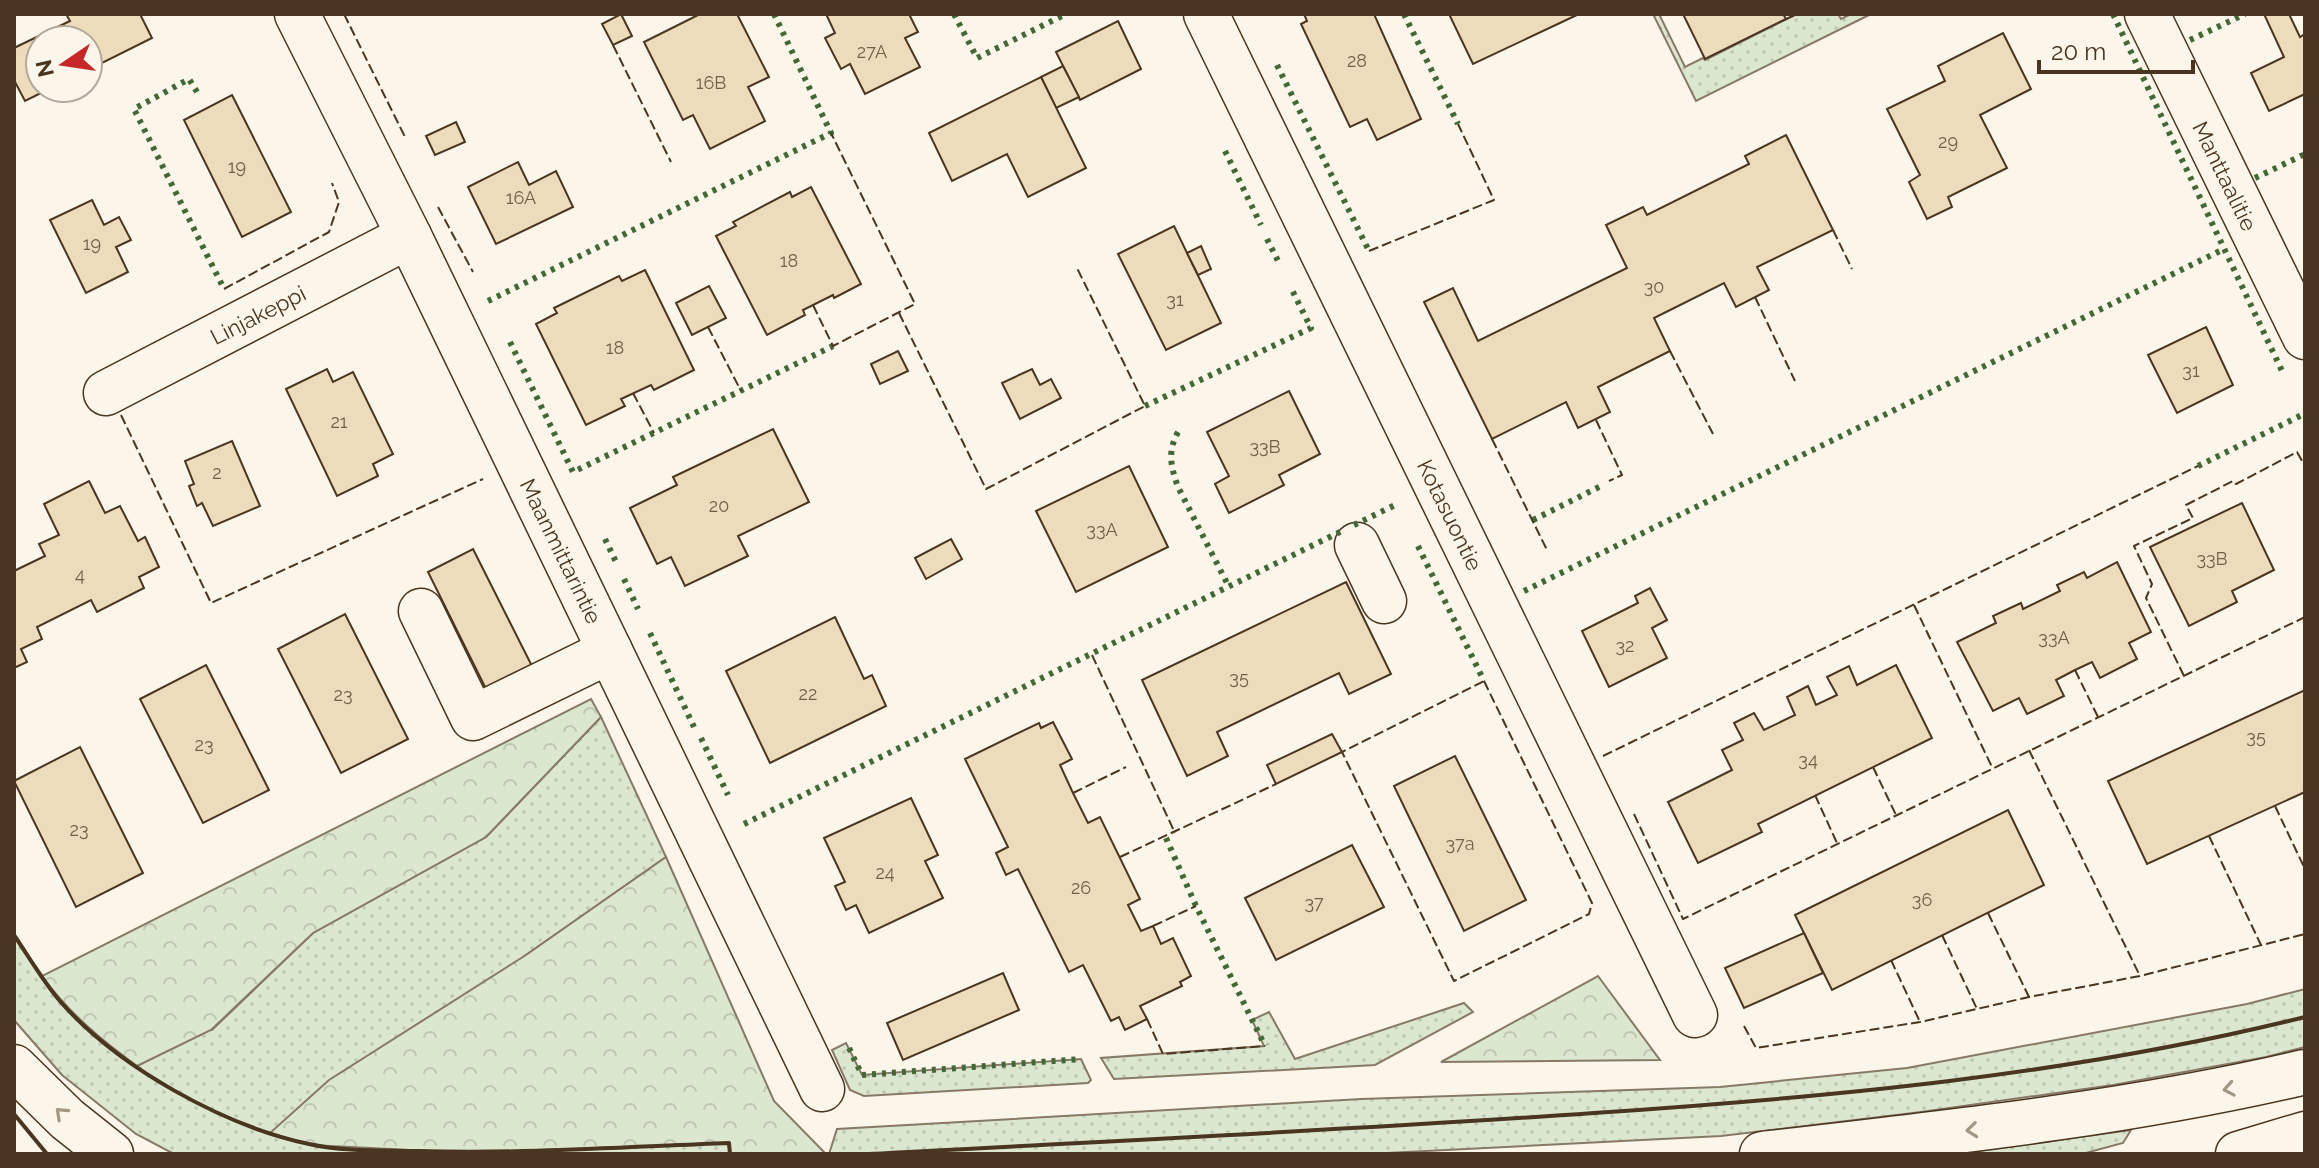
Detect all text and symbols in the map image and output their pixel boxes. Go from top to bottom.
north arrow [24,24,104,104]
scale bar [2039,24,2193,74]
text: 20 m [2051,37,2106,66]
house number: 27A [857,41,887,62]
house number: 28 [1347,50,1367,71]
text: N [30,57,59,80]
house number: 16B [696,72,726,93]
street label: Manttaalitie [2187,117,2263,235]
house number: 29 [1938,131,1958,152]
house number: 19 [228,156,246,177]
house number: 16A [506,187,536,208]
house number: 19 [83,233,101,254]
house number: 18 [780,250,798,271]
house number: 30 [1644,276,1664,297]
street label: Linjakeppi [206,280,310,350]
house number: 31 [1166,289,1184,310]
house number: 18 [606,337,624,358]
house number: 31 [2182,360,2200,381]
house number: 21 [330,411,348,432]
house number: 33B [1249,436,1281,457]
street label: Kotasuontie [1412,455,1488,575]
house number: 2 [212,462,222,483]
street label: Maanmittarintie [515,474,607,628]
house number: 20 [709,495,729,516]
house number: 33A [1086,519,1118,540]
house number: 33B [2196,548,2228,569]
house number: 4 [75,564,85,585]
house number: 33A [2038,627,2070,648]
house number: 32 [1616,635,1635,656]
house number: 35 [1229,667,1249,688]
house number: 22 [799,683,817,704]
house number: 23 [334,684,353,705]
house number: 35 [2246,726,2266,747]
house number: 23 [195,734,214,755]
house number: 34 [1798,749,1818,770]
house number: 23 [70,819,89,840]
house number: 37a [1446,833,1474,854]
house number: 24 [875,862,895,883]
house number: 26 [1071,877,1091,898]
house number: 36 [1912,889,1932,910]
house number: 37 [1304,892,1324,913]
one-way arrow [2222,1080,2236,1097]
one-way arrow [56,1107,70,1122]
one-way arrow [1965,1122,1978,1139]

